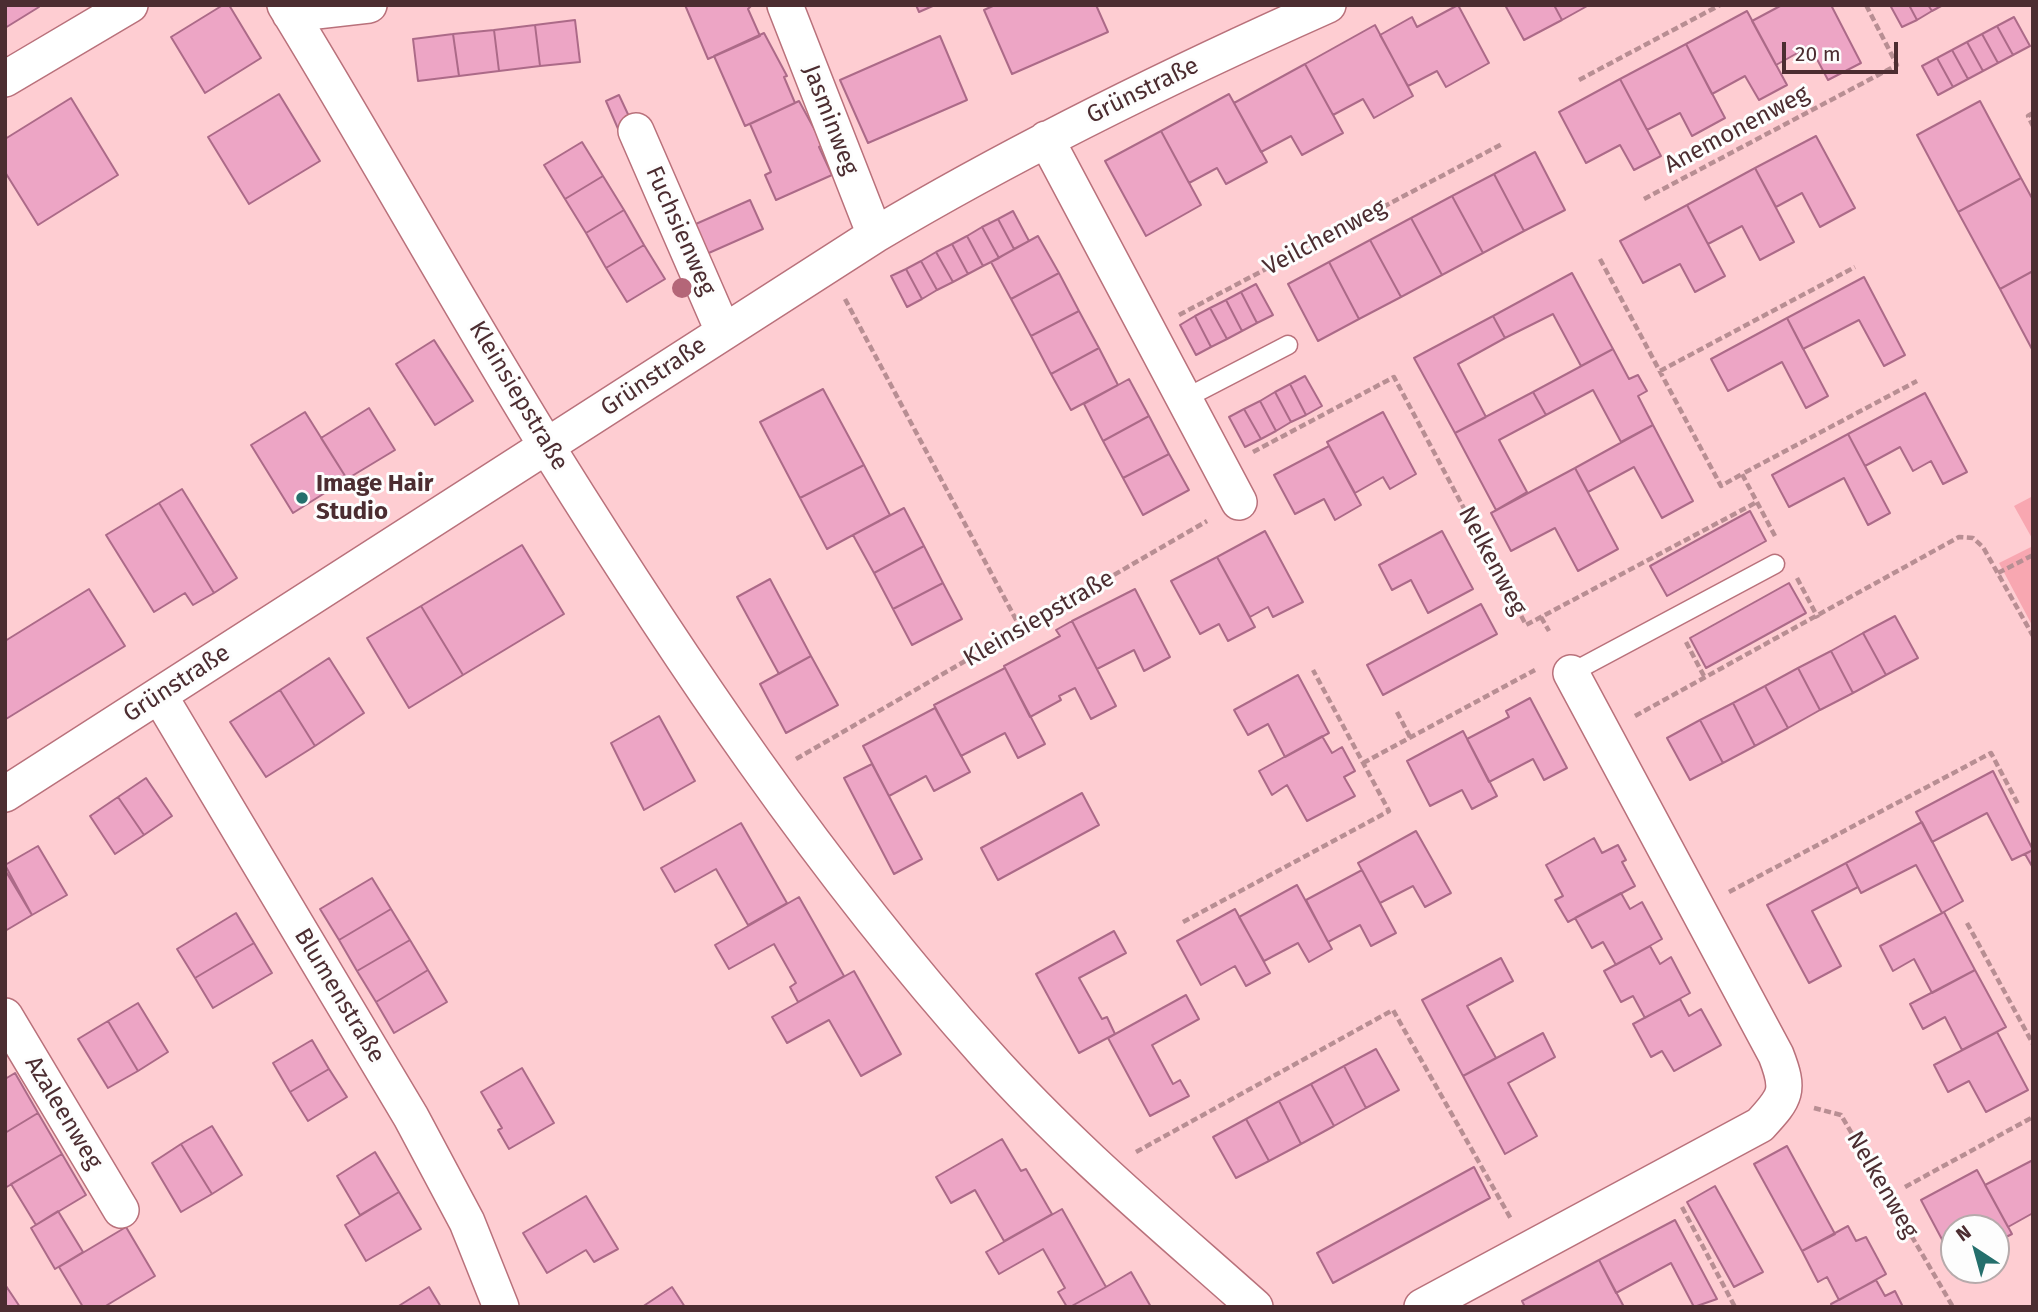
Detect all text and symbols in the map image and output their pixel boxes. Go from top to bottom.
scale bar [1786,28,1902,72]
text: 20 m [1795,41,1841,67]
street label: Grünstraße [1082,52,1204,130]
street label: Jasminweg [796,61,864,179]
street label: Anemonenweg [1660,80,1814,180]
street label: Fuchsienweg [639,162,721,300]
street label: Veilchenweg [1259,194,1391,282]
street label: Kleinsiepstraße [462,316,574,476]
street label: Grünstraße [596,331,712,423]
place label: Image Hair Studio [316,470,433,526]
marker: Image Hair Studio [294,490,310,506]
street label: Nelkenweg [1451,502,1533,620]
street label: Kleinsiepstraße [959,564,1119,674]
street label: Grünstraße [118,639,236,729]
street label: Blumenstraße [288,923,390,1069]
street label: Azaleenweg [18,1051,108,1175]
street label: Nelkenweg [1840,1126,1924,1244]
north arrow [1940,1214,2010,1284]
text: N [1952,1220,1975,1246]

